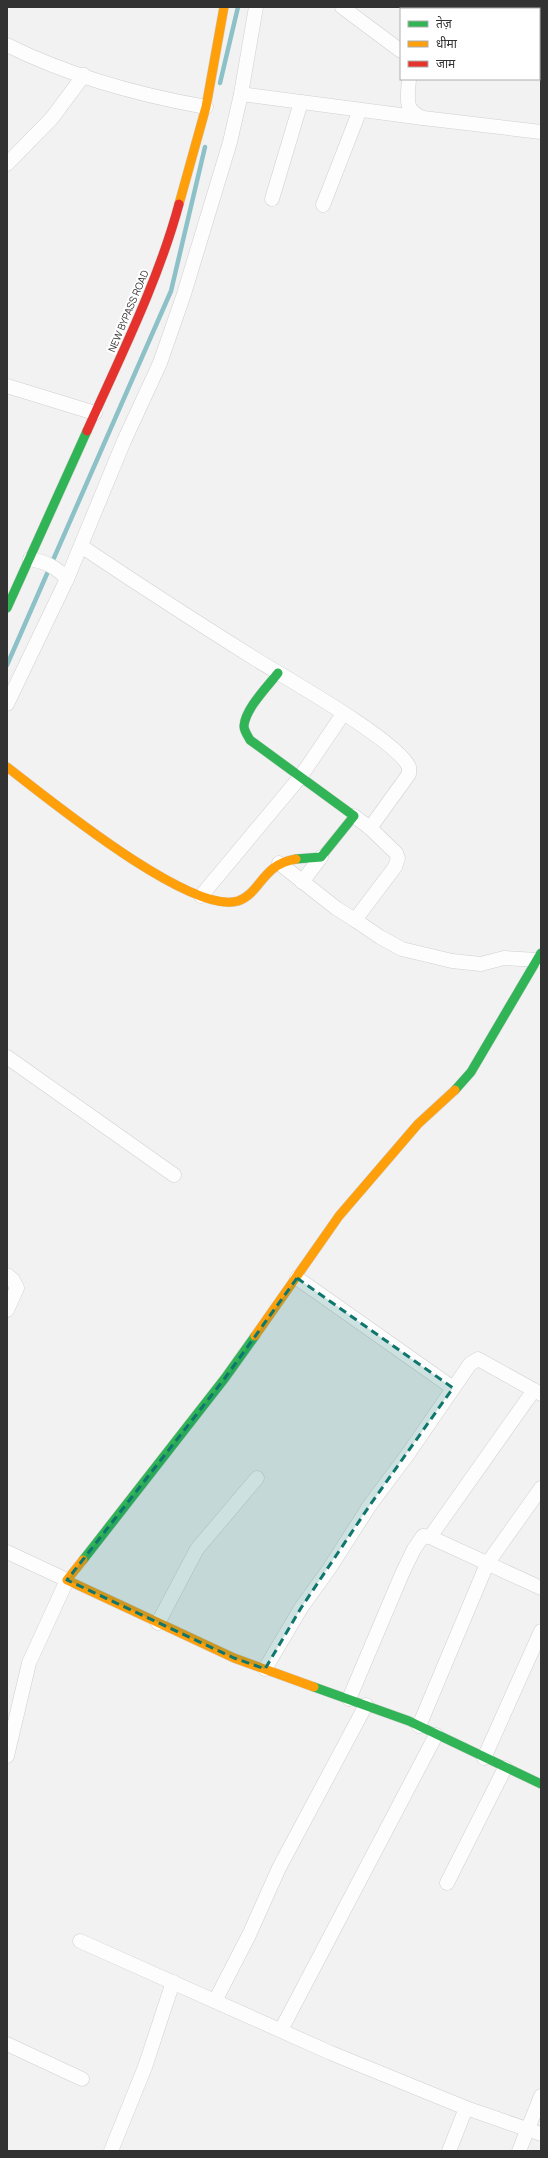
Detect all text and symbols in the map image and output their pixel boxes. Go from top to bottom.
legend [400,8,540,80]
text: तेज़ [436,15,453,32]
text: धीमा [436,35,458,52]
text: जाम [436,55,456,72]
street label: NEW BYPASS ROAD [104,268,152,354]

